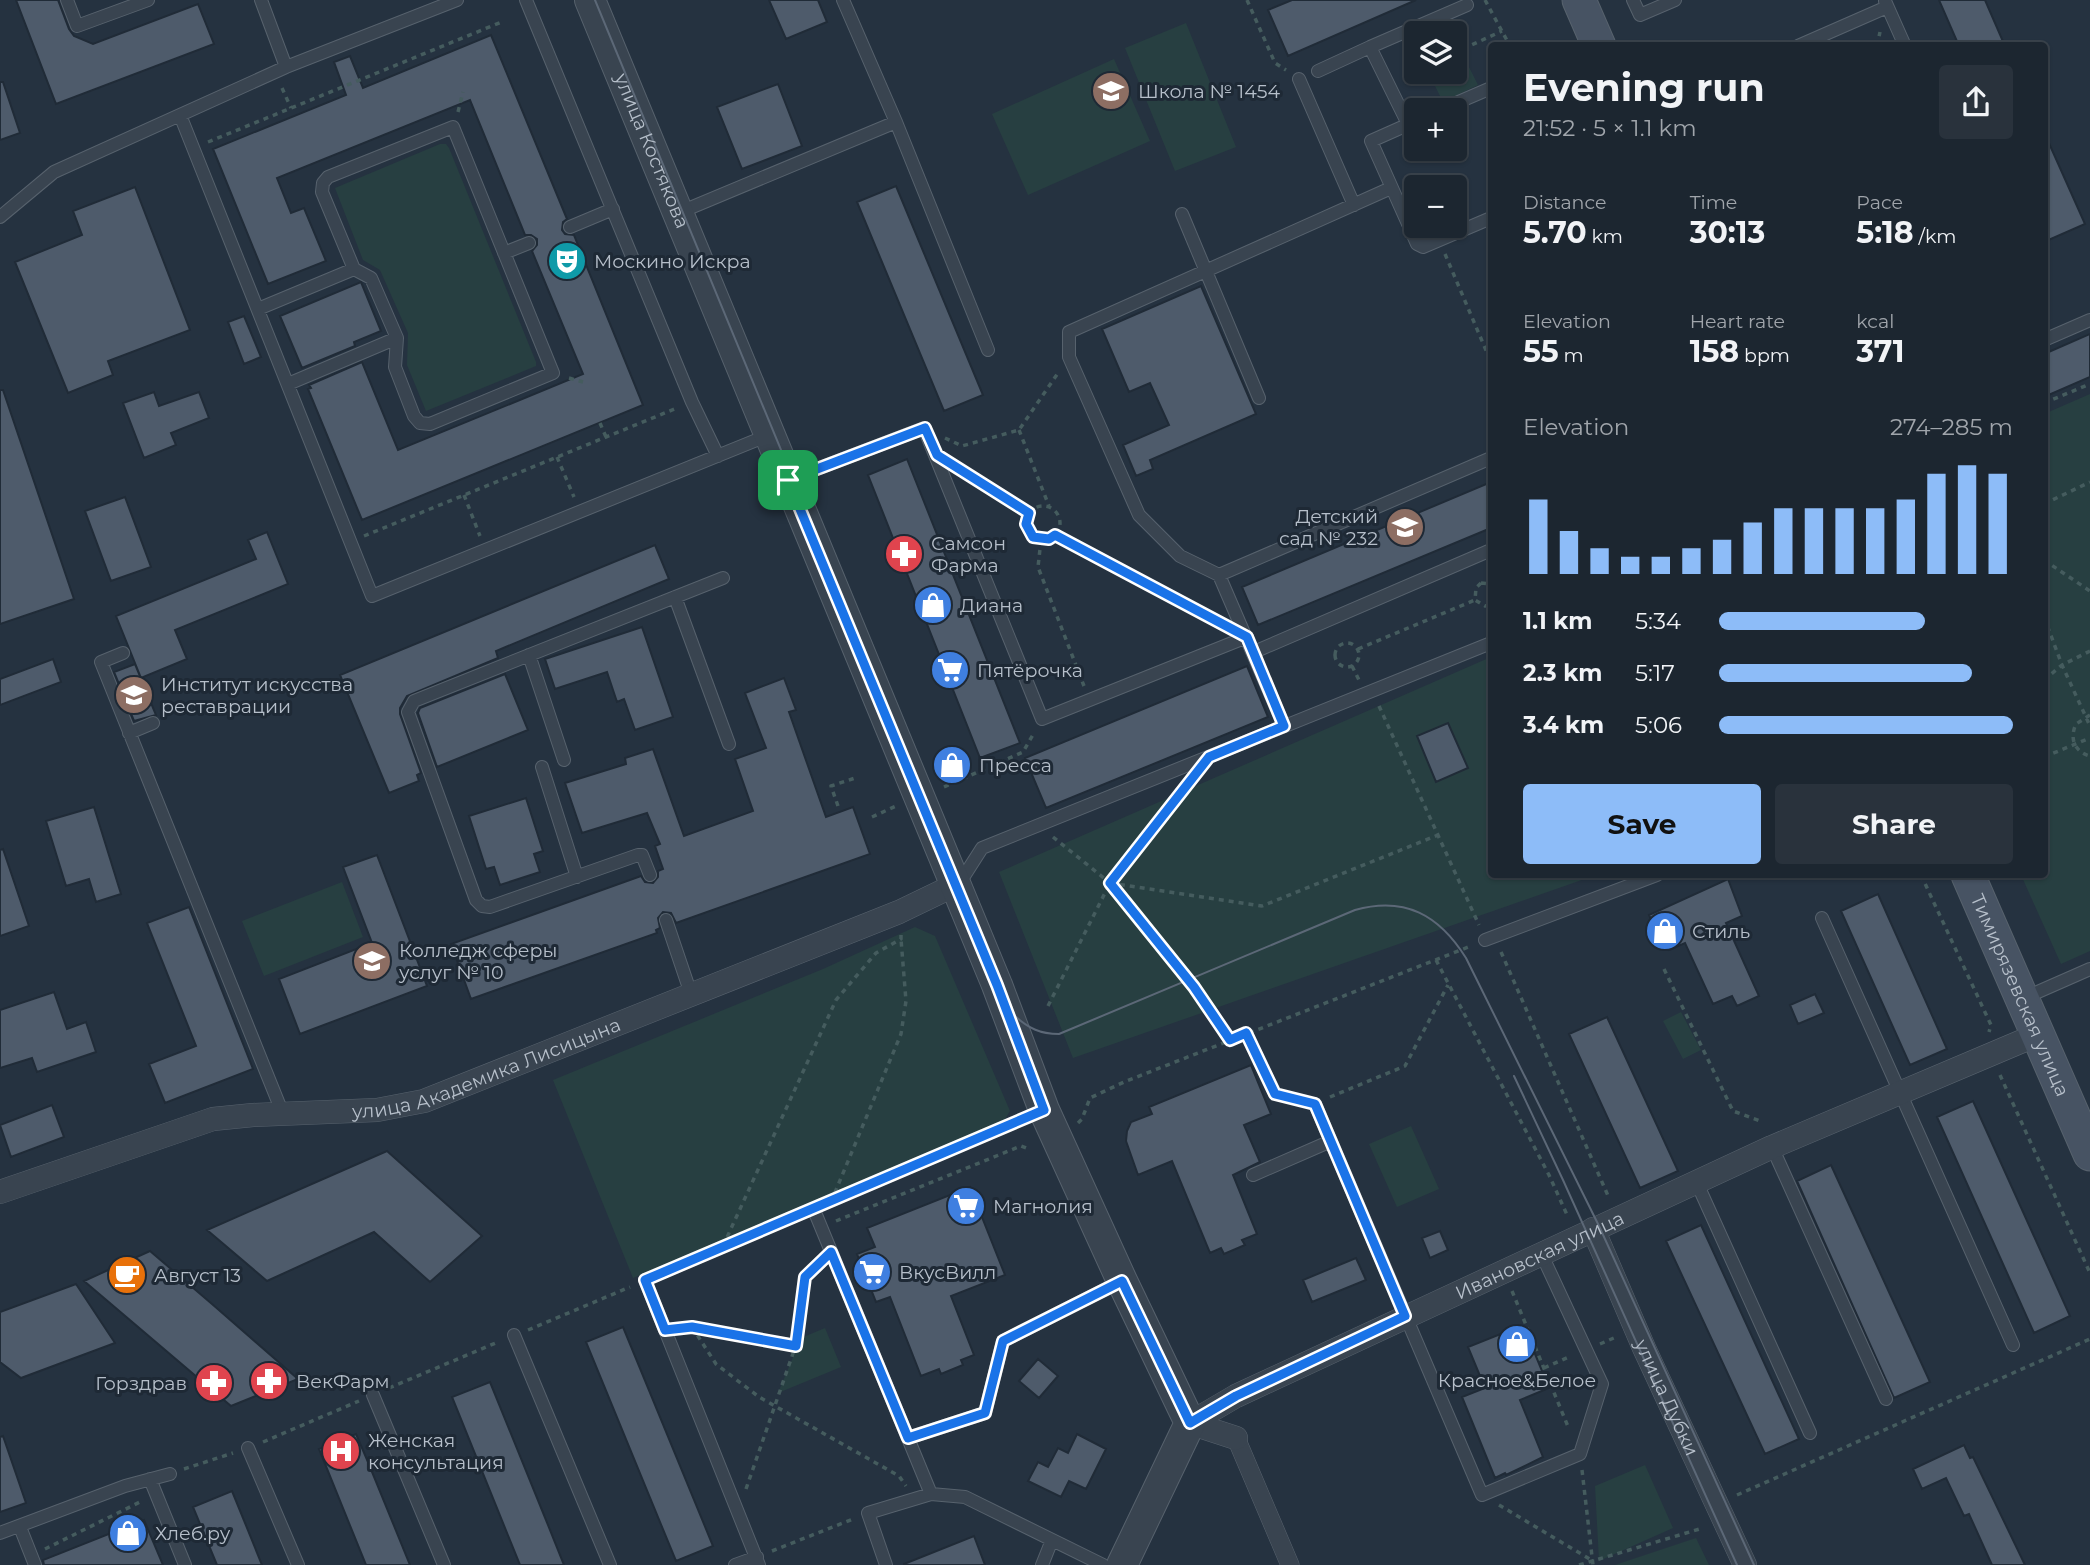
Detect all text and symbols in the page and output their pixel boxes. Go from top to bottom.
map controls [1404,21,1467,238]
button: layers [1404,21,1467,84]
text: Evening run [1523,64,1765,111]
button: share [1939,65,2013,139]
street label: улица Костякова [610,69,694,232]
school or university icon: Школа № 1454 [1090,70,1132,112]
place label: Школа № 1454 [1138,80,1281,103]
button: + [1404,98,1467,161]
text: 21:52 · 5 × 1.1 km [1523,114,1697,142]
button: − [1404,175,1467,238]
text: Distance [1523,191,1606,214]
text: Time [1690,191,1737,214]
text: Pace [1856,191,1903,214]
text: 5.70 [1523,214,1587,251]
text: 30:13 [1690,214,1765,251]
text: 5:18 [1856,214,1914,251]
text: km [1587,225,1623,248]
text: /km [1914,225,1956,248]
theatre icon: Москино Искра [546,240,588,282]
place label: Москино Искра [594,250,751,273]
text: Elevation [1523,310,1611,333]
text: Heart rate [1690,310,1785,333]
text: kcal [1856,310,1894,333]
text: 55 [1523,333,1559,370]
text: 158 [1690,333,1739,370]
text: 371 [1856,333,1905,370]
text: m [1559,344,1584,367]
text: bpm [1739,344,1790,367]
text: Elevation [1523,413,1629,441]
text: 274–285 m [1890,413,2013,441]
pin [758,450,818,510]
icon: arrive [769,461,807,499]
place label: Детский сад № 232 [1279,505,1378,550]
school or university icon: Детский сад № 232 [1384,506,1426,548]
place label: Самсон Фарма [931,532,1006,577]
pharmacy icon: Самсон Фарма [883,533,925,575]
shop icon: Диана [912,584,954,626]
place label: Диана [960,594,1023,617]
text: 1.1 km [1523,607,1592,635]
text: 5:34 [1635,607,1681,635]
supermarket icon: Пятёрочка [929,649,971,691]
place label: Пятёрочка [977,659,1083,682]
text: 2.3 km [1523,659,1602,687]
text: 5:17 [1635,659,1675,687]
place label: Институт искусства реставрации [161,673,353,718]
school or university icon: Институт искусства реставрации [113,674,155,716]
text: 3.4 km [1523,711,1604,739]
text: 5:06 [1635,711,1682,739]
shop icon: Пресса [931,744,973,786]
place label: Пресса [979,754,1052,777]
button: Save [1523,784,1761,864]
button: Share [1775,784,2013,864]
street label: Тимирязевская улица [1966,890,2075,1100]
shop icon: Стиль [1644,910,1686,952]
place label: Стиль [1692,920,1750,943]
place label: Колледж сферы услуг № 10 [398,939,558,984]
school or university icon: Колледж сферы услуг № 10 [351,940,393,982]
street label: улица Академика Лисицына [351,1013,624,1123]
supermarket icon: Магнолия [945,1185,987,1227]
place label: Магнолия [993,1195,1093,1218]
street label: Ивановская улица [1452,1206,1627,1304]
supermarket icon: ВкусВилл [851,1251,893,1293]
cafe icon: Август 13 [106,1254,148,1296]
place label: ВкусВилл [899,1261,996,1284]
place label: Август 13 [154,1264,241,1287]
shop icon: Красное&Белое [1496,1323,1538,1365]
street label: улица Дубки [1630,1335,1704,1459]
pharmacy icon: ВекФарм [248,1360,290,1402]
pharmacy icon: Горздрав [193,1362,235,1404]
place label: Красное&Белое [1438,1369,1596,1392]
place label: ВекФарм [296,1370,389,1393]
place label: Горздрав [95,1372,187,1395]
place label: Женская консультация [368,1429,504,1474]
hospital icon: Женская консультация [320,1430,362,1472]
shop icon: Хлеб.ру [107,1512,149,1554]
place label: Хлеб.ру [155,1522,231,1545]

